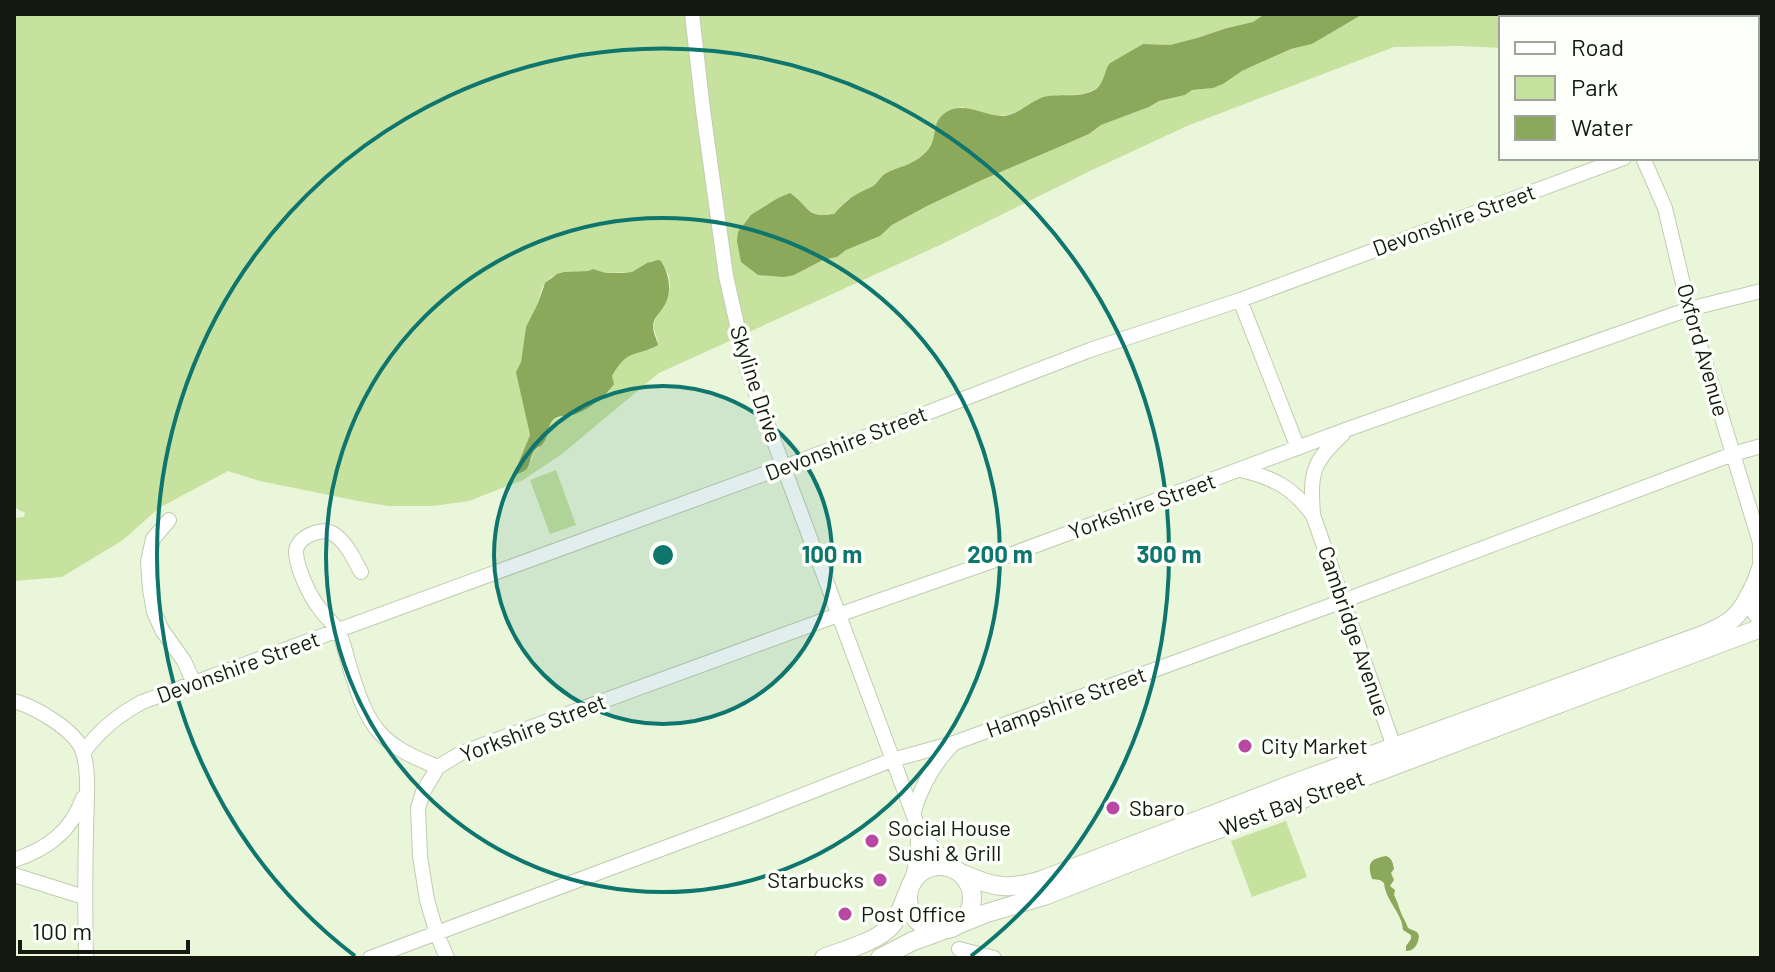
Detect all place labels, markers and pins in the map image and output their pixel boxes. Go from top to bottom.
centre of rings [649,541,677,569]
place label: City Market [1261,732,1368,758]
marker: City Market [1236,737,1254,755]
place label: Sbaro [1129,794,1185,820]
marker: Sbaro [1104,799,1122,817]
place label: Social House Sushi & Grill [888,814,1011,865]
marker: Social House Sushi & Grill [863,832,881,850]
place label: Starbucks [767,866,864,892]
marker: Starbucks [871,871,889,889]
place label: Post Office [861,900,966,926]
marker: Post Office [836,905,854,923]

